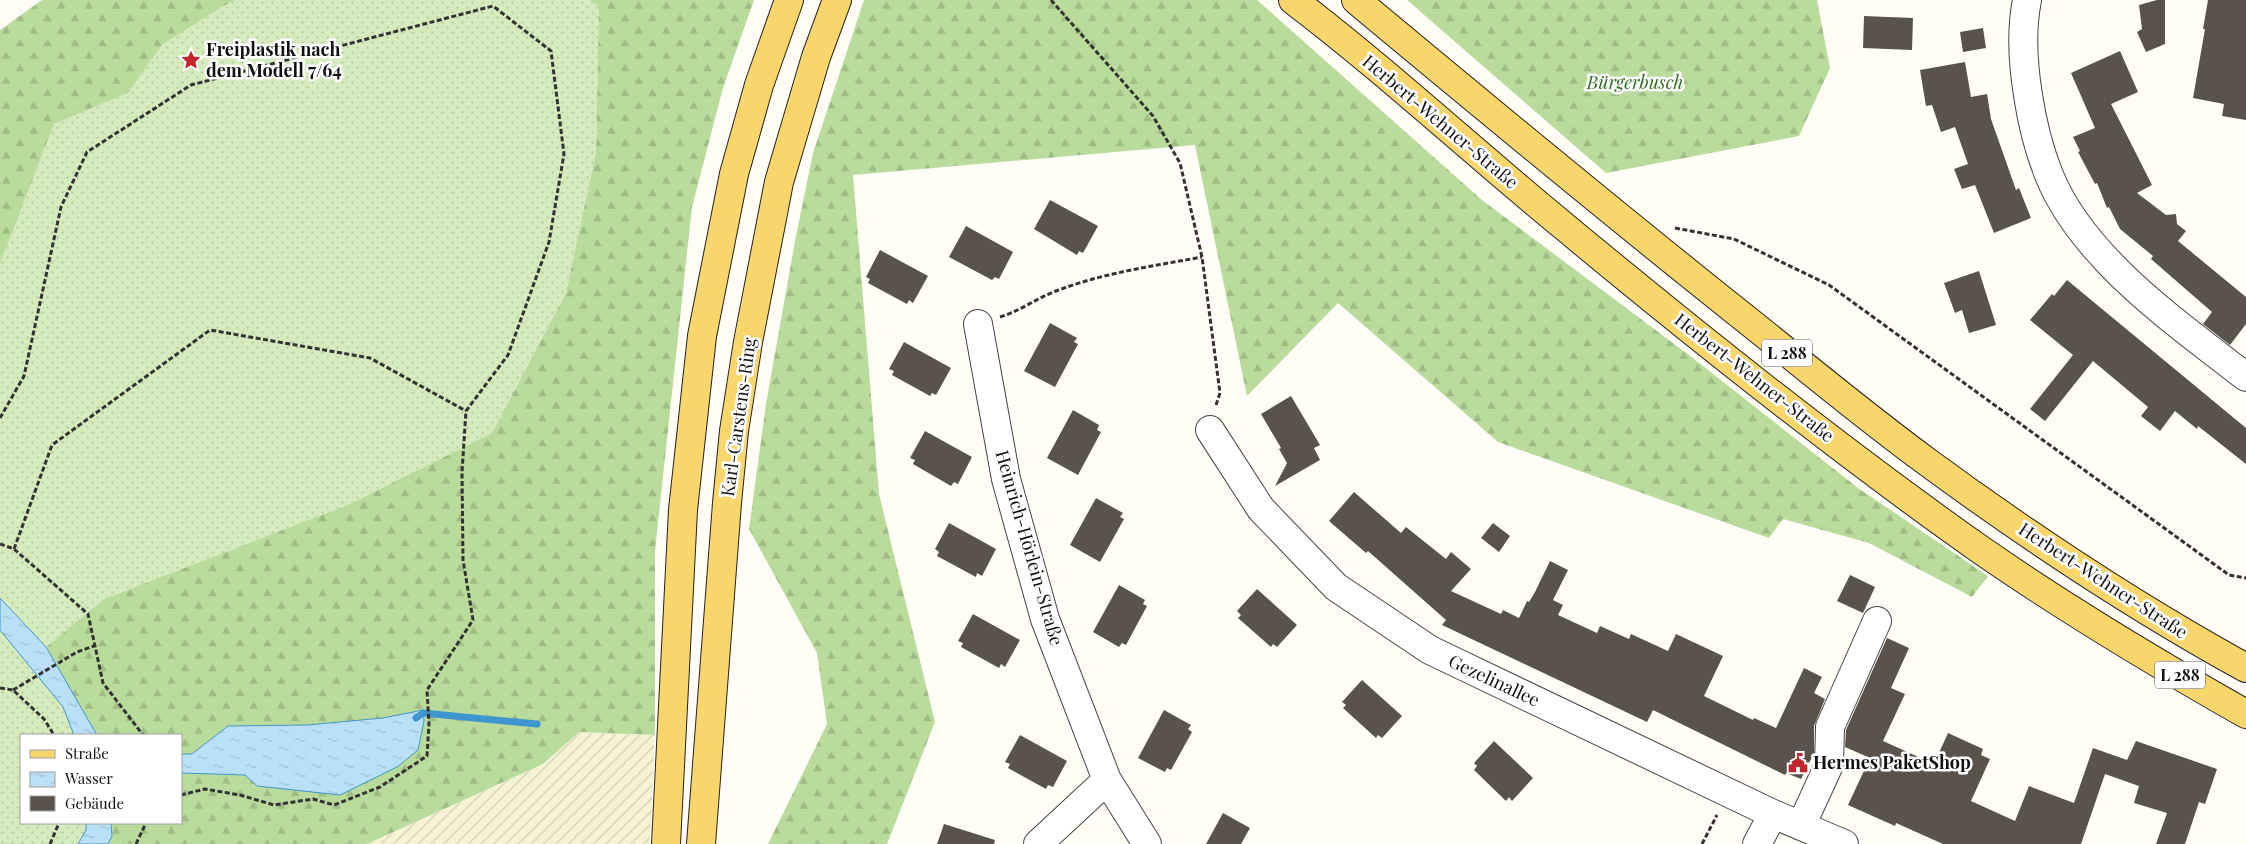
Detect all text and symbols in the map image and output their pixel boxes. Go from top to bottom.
place label: Freiplastik nach dem Modell 7/64 [206,37,342,82]
place icon: Freiplastik nach dem Modell 7/64 [180,49,202,71]
street label: Herbert-Wehner-Straße [1358,49,1524,194]
park label: Bürgerbusch [1586,70,1683,94]
street label: Herbert-Wehner-Straße [1670,307,1839,447]
street label: Karl-Carstens-Ring [715,335,761,498]
road number: L 288 [1762,339,1812,366]
street label: Heinrich-Hörlein-Straße [991,447,1069,648]
street label: Herbert-Wehner-Straße [2015,517,2192,644]
street label: Gezelinallee [1445,649,1544,712]
road number: L 288 [2155,662,2205,688]
legend [20,734,182,824]
text: Straße [65,743,109,763]
place label: Hermes PaketShop [1813,750,1971,774]
public building icon: Hermes PaketShop [1787,752,1809,774]
text: Wasser [64,768,113,788]
text: Gebäude [65,793,124,813]

